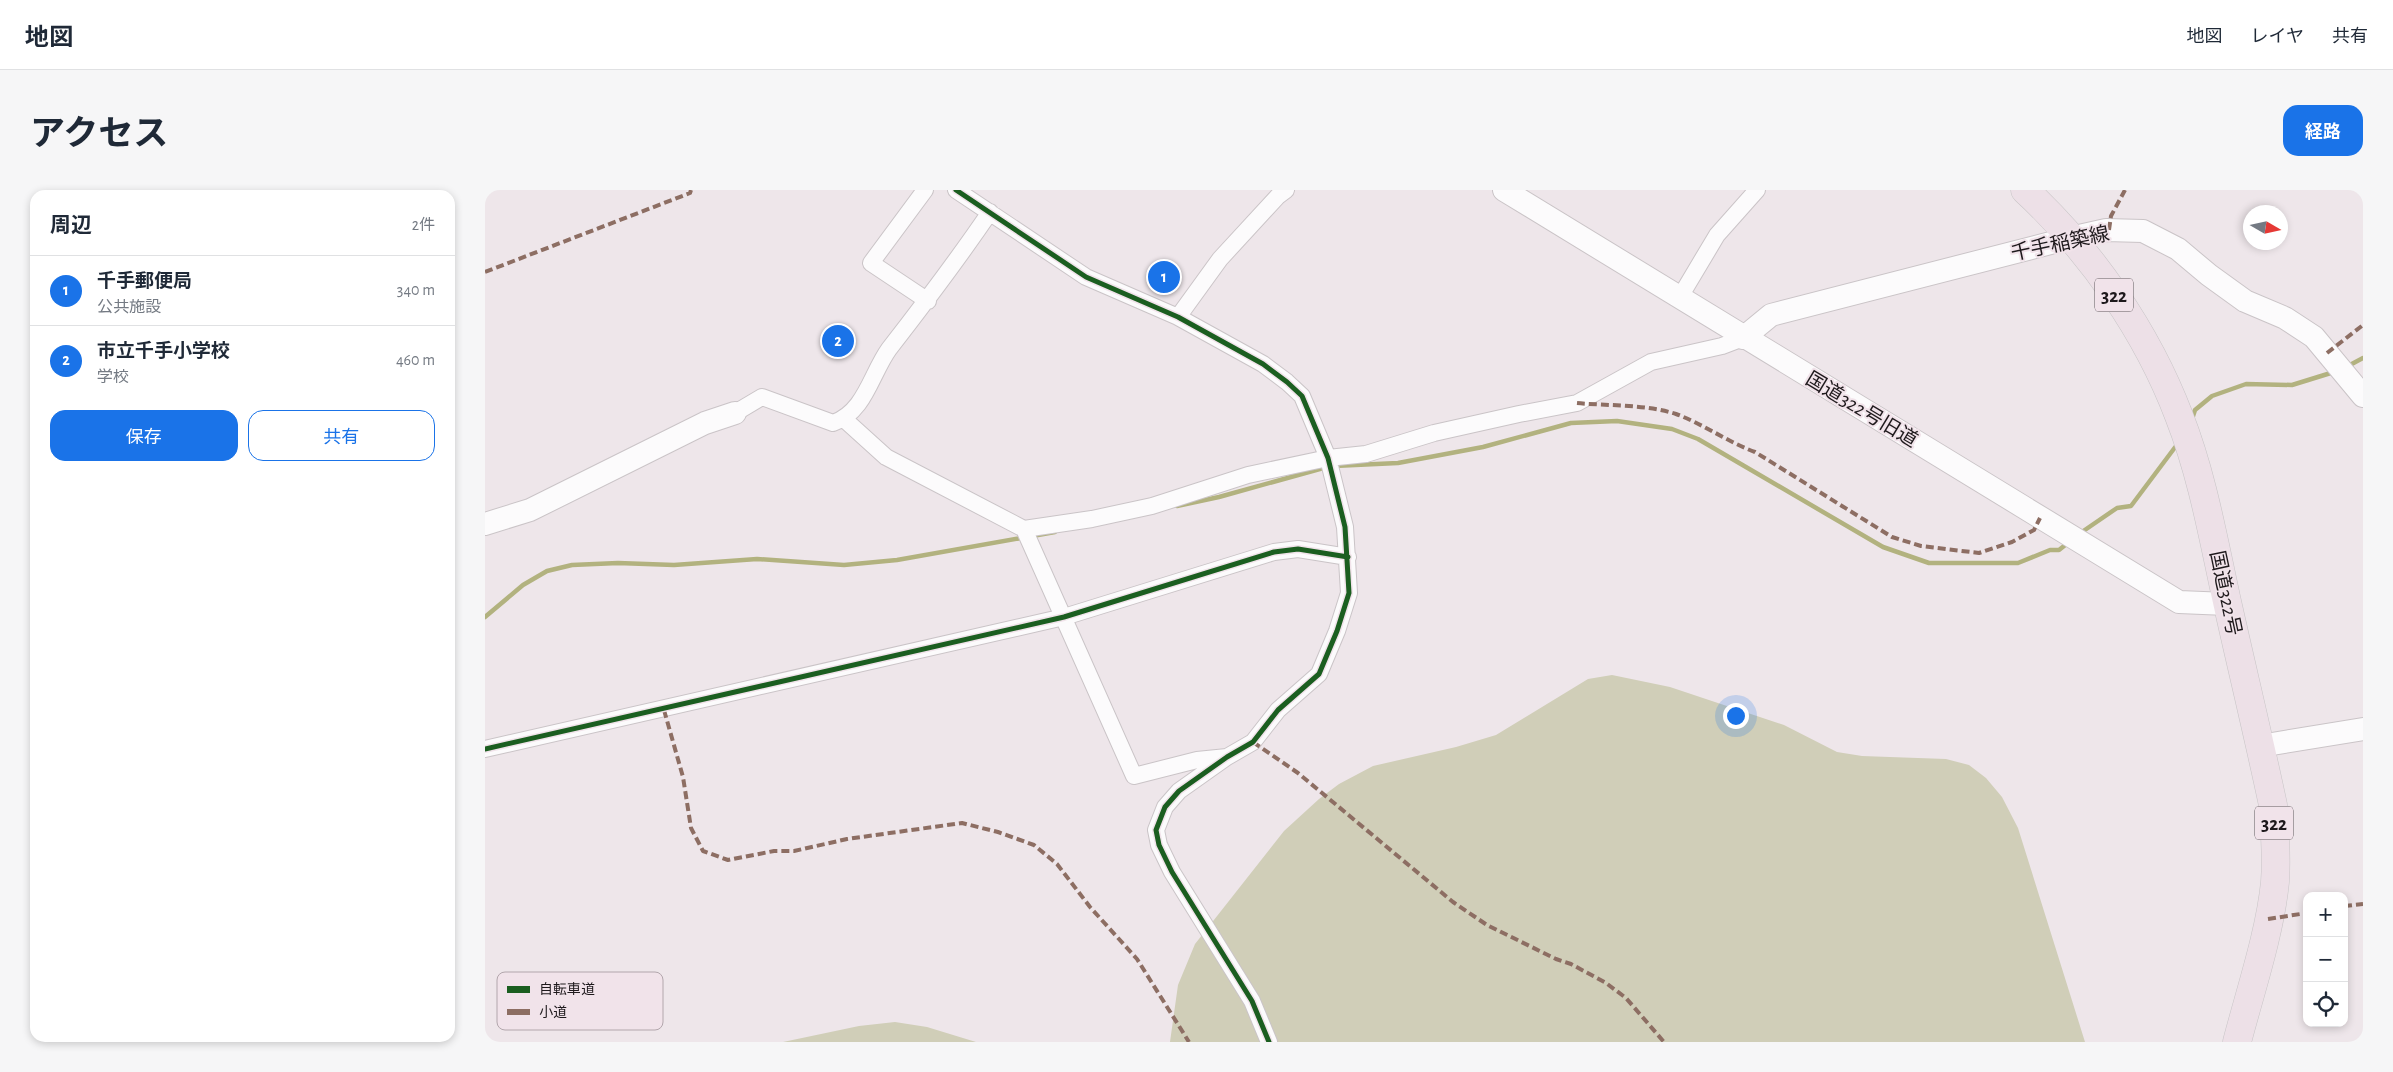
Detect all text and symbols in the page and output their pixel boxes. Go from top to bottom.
text: 地図 [25,26,73,50]
text: 地図 [2187,28,2223,46]
text: レイヤ [2251,28,2304,46]
text: 共有 [2332,28,2368,46]
button: 経路 [2283,105,2363,156]
text: アクセス [30,117,168,152]
north arrow [2243,205,2288,250]
text: 周辺 [50,215,92,236]
text: 2件 [412,217,435,233]
street label: 千手稲築線 [2009,222,2111,264]
pin: 1 [1148,258,1180,296]
text: 千手郵便局 [97,272,192,291]
road number: 322 [2095,278,2133,312]
text: 1 [63,282,69,298]
text: 340 m [397,282,435,298]
text: 公共施設 [97,299,161,315]
pin: 2 [822,322,854,360]
text: 市立千手小学校 [97,342,230,361]
text: 2 [62,352,70,368]
text: 460 m [396,352,435,368]
street label: 国道322号旧道 [1802,368,1921,451]
text: 学校 [97,369,129,385]
button: 保存 [50,410,238,461]
button: 共有 [248,410,435,461]
street label: 国道322号 [2206,549,2245,638]
your location [1723,703,1749,729]
road number: 322 [2255,806,2293,840]
map controls [2303,892,2348,1027]
button: + [2303,892,2348,937]
button: − [2303,937,2348,982]
legend [497,972,663,1030]
text: 自転車道 [539,982,595,997]
button: locate [2303,982,2348,1027]
text: 小道 [539,1005,567,1020]

